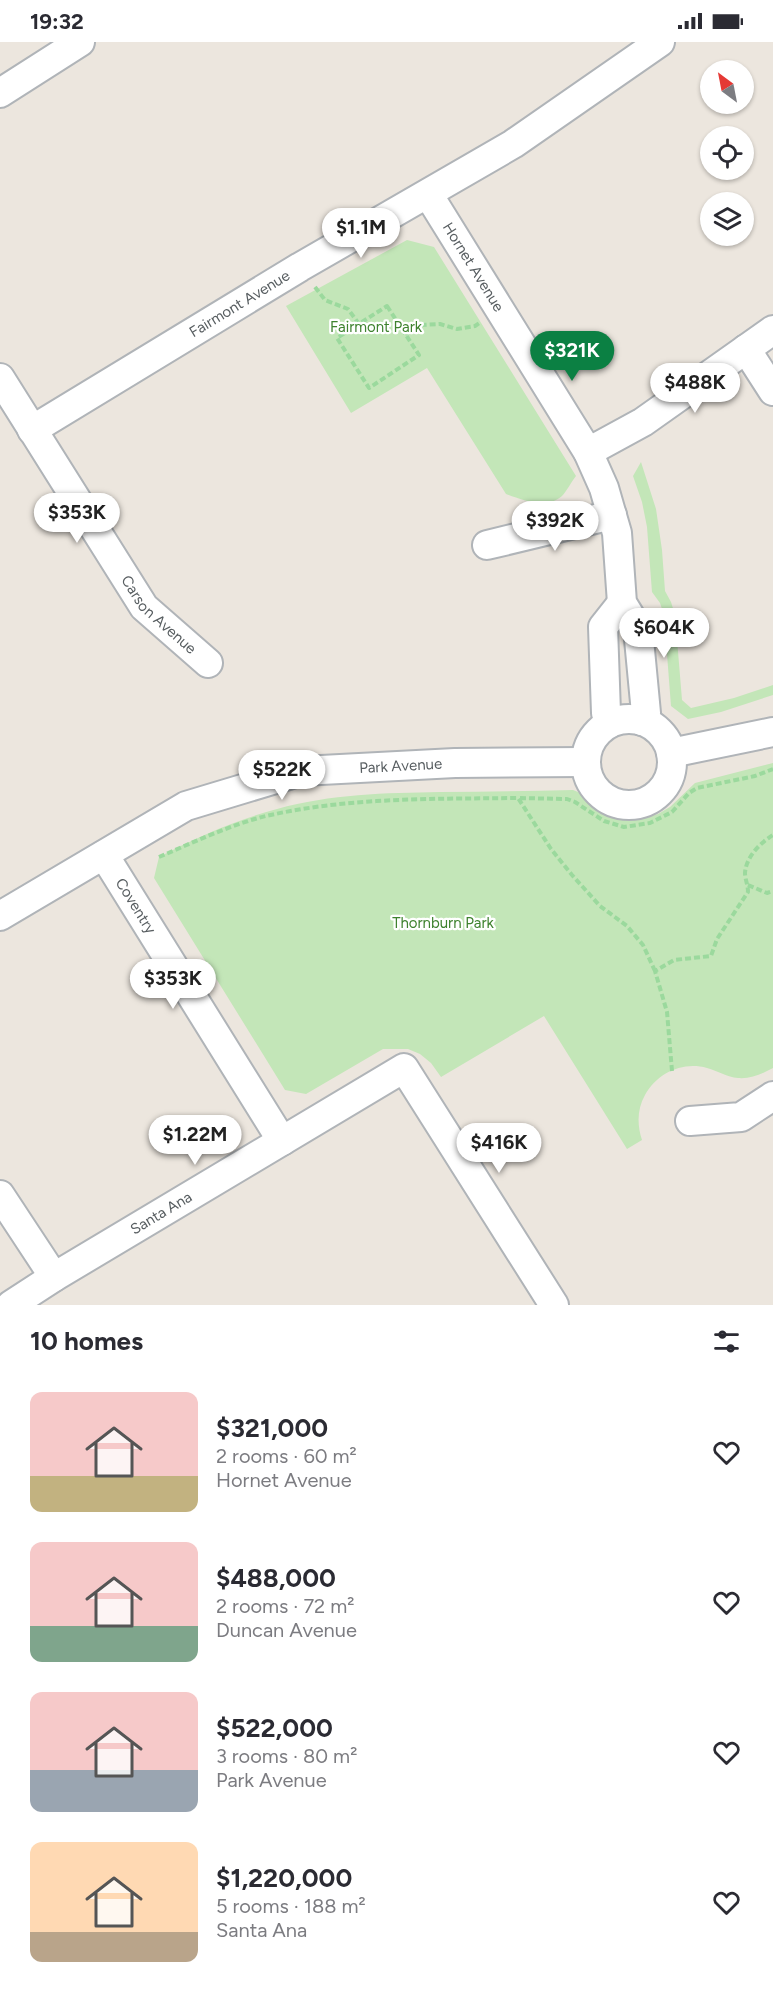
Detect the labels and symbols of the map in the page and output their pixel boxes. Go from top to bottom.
north arrow [700,60,754,114]
pin: $1.1M [319,208,403,259]
street label: Hornet Avenue [439,219,508,315]
street label: Fairmont Avenue [186,266,293,341]
park label: Fairmont Park [330,318,423,336]
pin: $321K [530,331,614,382]
pin: $488K [653,363,737,414]
pin: $353K [35,493,119,544]
pin: $392K [513,501,597,552]
street label: Carson Avenue [117,572,200,658]
pin: $604K [622,608,706,659]
pin: $522K [240,750,324,801]
street label: Park Avenue [359,755,443,777]
street label: Coventry [112,875,160,937]
park label: Thornburn Park [392,914,495,932]
pin: $353K [131,959,215,1010]
pin: $1.22M [146,1115,244,1166]
pin: $416K [457,1123,541,1174]
street label: Santa Ana [127,1188,195,1238]

